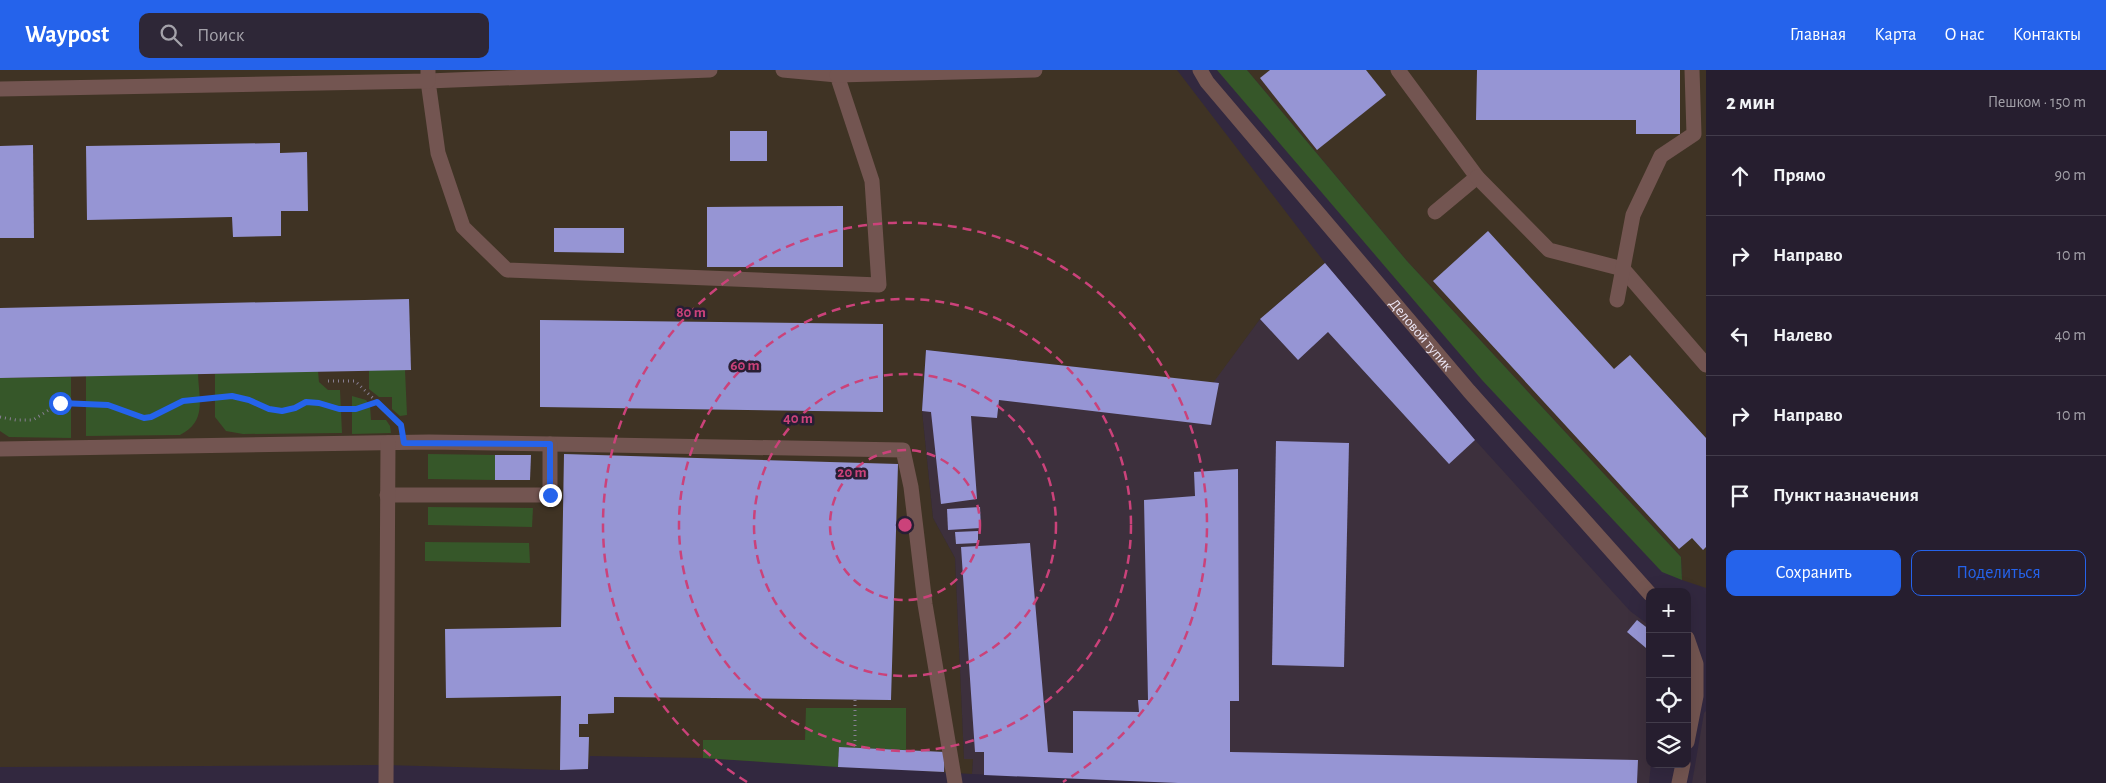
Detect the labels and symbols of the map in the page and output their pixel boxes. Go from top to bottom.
street label: Деловой тупик [1386,296,1456,374]
text: 80 m [676,305,706,320]
text: 60 m [730,358,760,373]
route start [49,392,72,415]
text: 40 m [783,411,813,426]
text: 20 m [837,465,867,480]
route end [539,484,562,507]
centre of rings [896,516,914,534]

